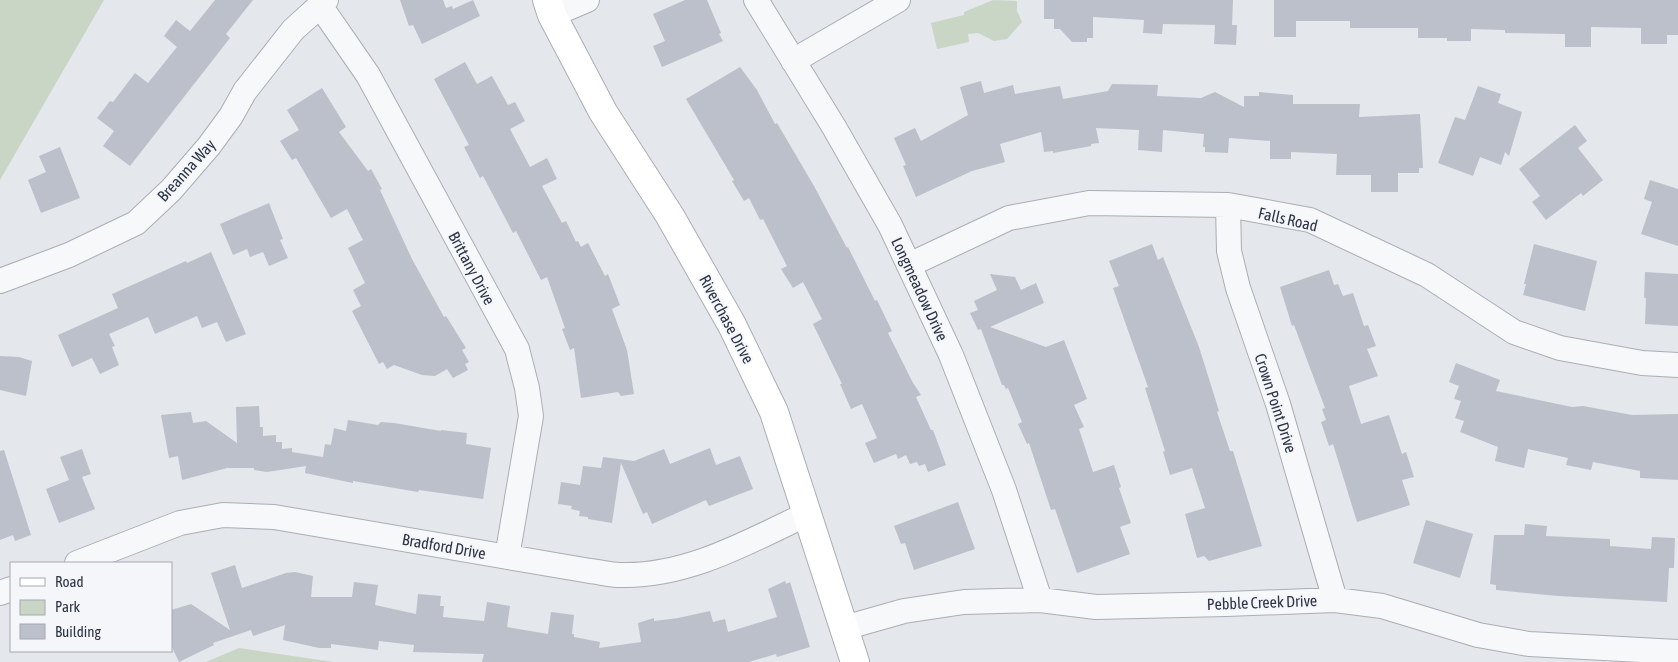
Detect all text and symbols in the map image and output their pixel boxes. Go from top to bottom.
street label: Breanna Way [153,135,220,205]
street label: Falls Road [1257,203,1319,235]
street label: Brittany Drive [444,228,499,308]
street label: Longmeadow Drive [887,234,952,344]
street label: Riverchase Drive [696,272,758,366]
street label: Crown Point Drive [1251,351,1301,455]
street label: Bradford Drive [401,530,487,562]
legend [10,562,172,652]
text: Road [55,573,84,590]
street label: Pebble Creek Drive [1207,591,1317,613]
text: Park [55,598,80,615]
text: Building [55,623,101,640]

